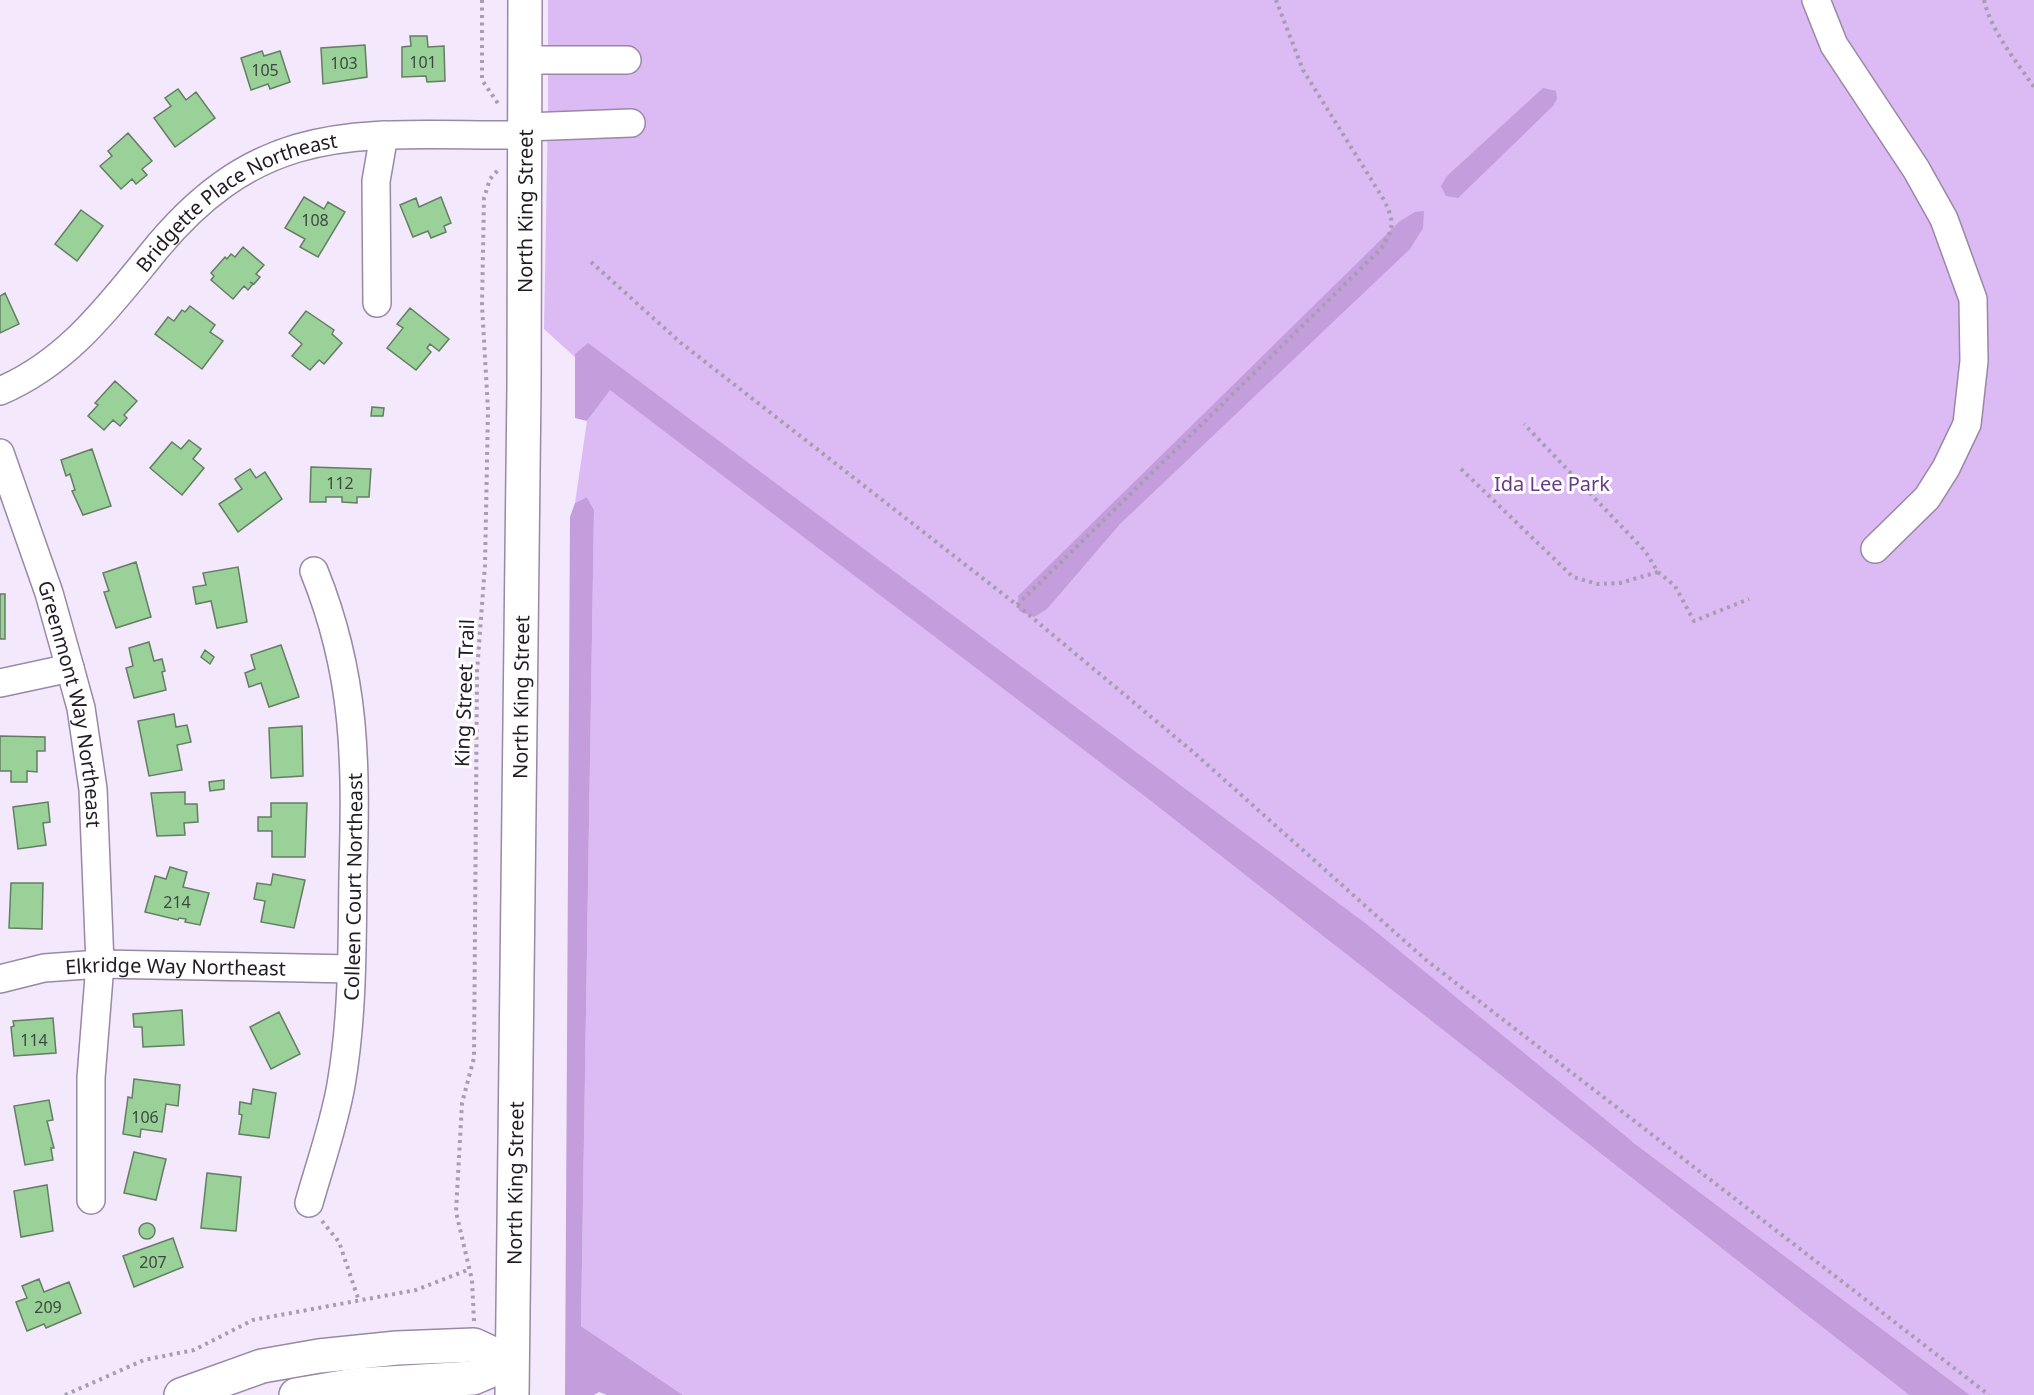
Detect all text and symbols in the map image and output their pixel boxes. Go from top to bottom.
house number: 101 [409,51,437,73]
house number: 103 [330,52,358,74]
house number: 105 [251,59,279,81]
street label: Bridgette Place Northeast [129,126,339,277]
street label: North King Street [511,129,538,293]
house number: 108 [301,209,329,231]
park label: Ida Lee Park [1494,470,1610,497]
house number: 112 [326,472,354,494]
street label: Greenmont Way Northeast [32,577,108,828]
street label: North King Street [506,615,535,779]
street label: King Street Trail [448,619,480,767]
street label: Colleen Court Northeast [337,773,368,1001]
house number: 214 [163,891,191,913]
street label: Elkridge Way Northeast [64,951,286,981]
house number: 114 [20,1029,48,1051]
street label: North King Street [500,1101,529,1265]
house number: 106 [131,1106,159,1128]
house number: 207 [139,1251,167,1273]
house number: 209 [34,1296,62,1318]

